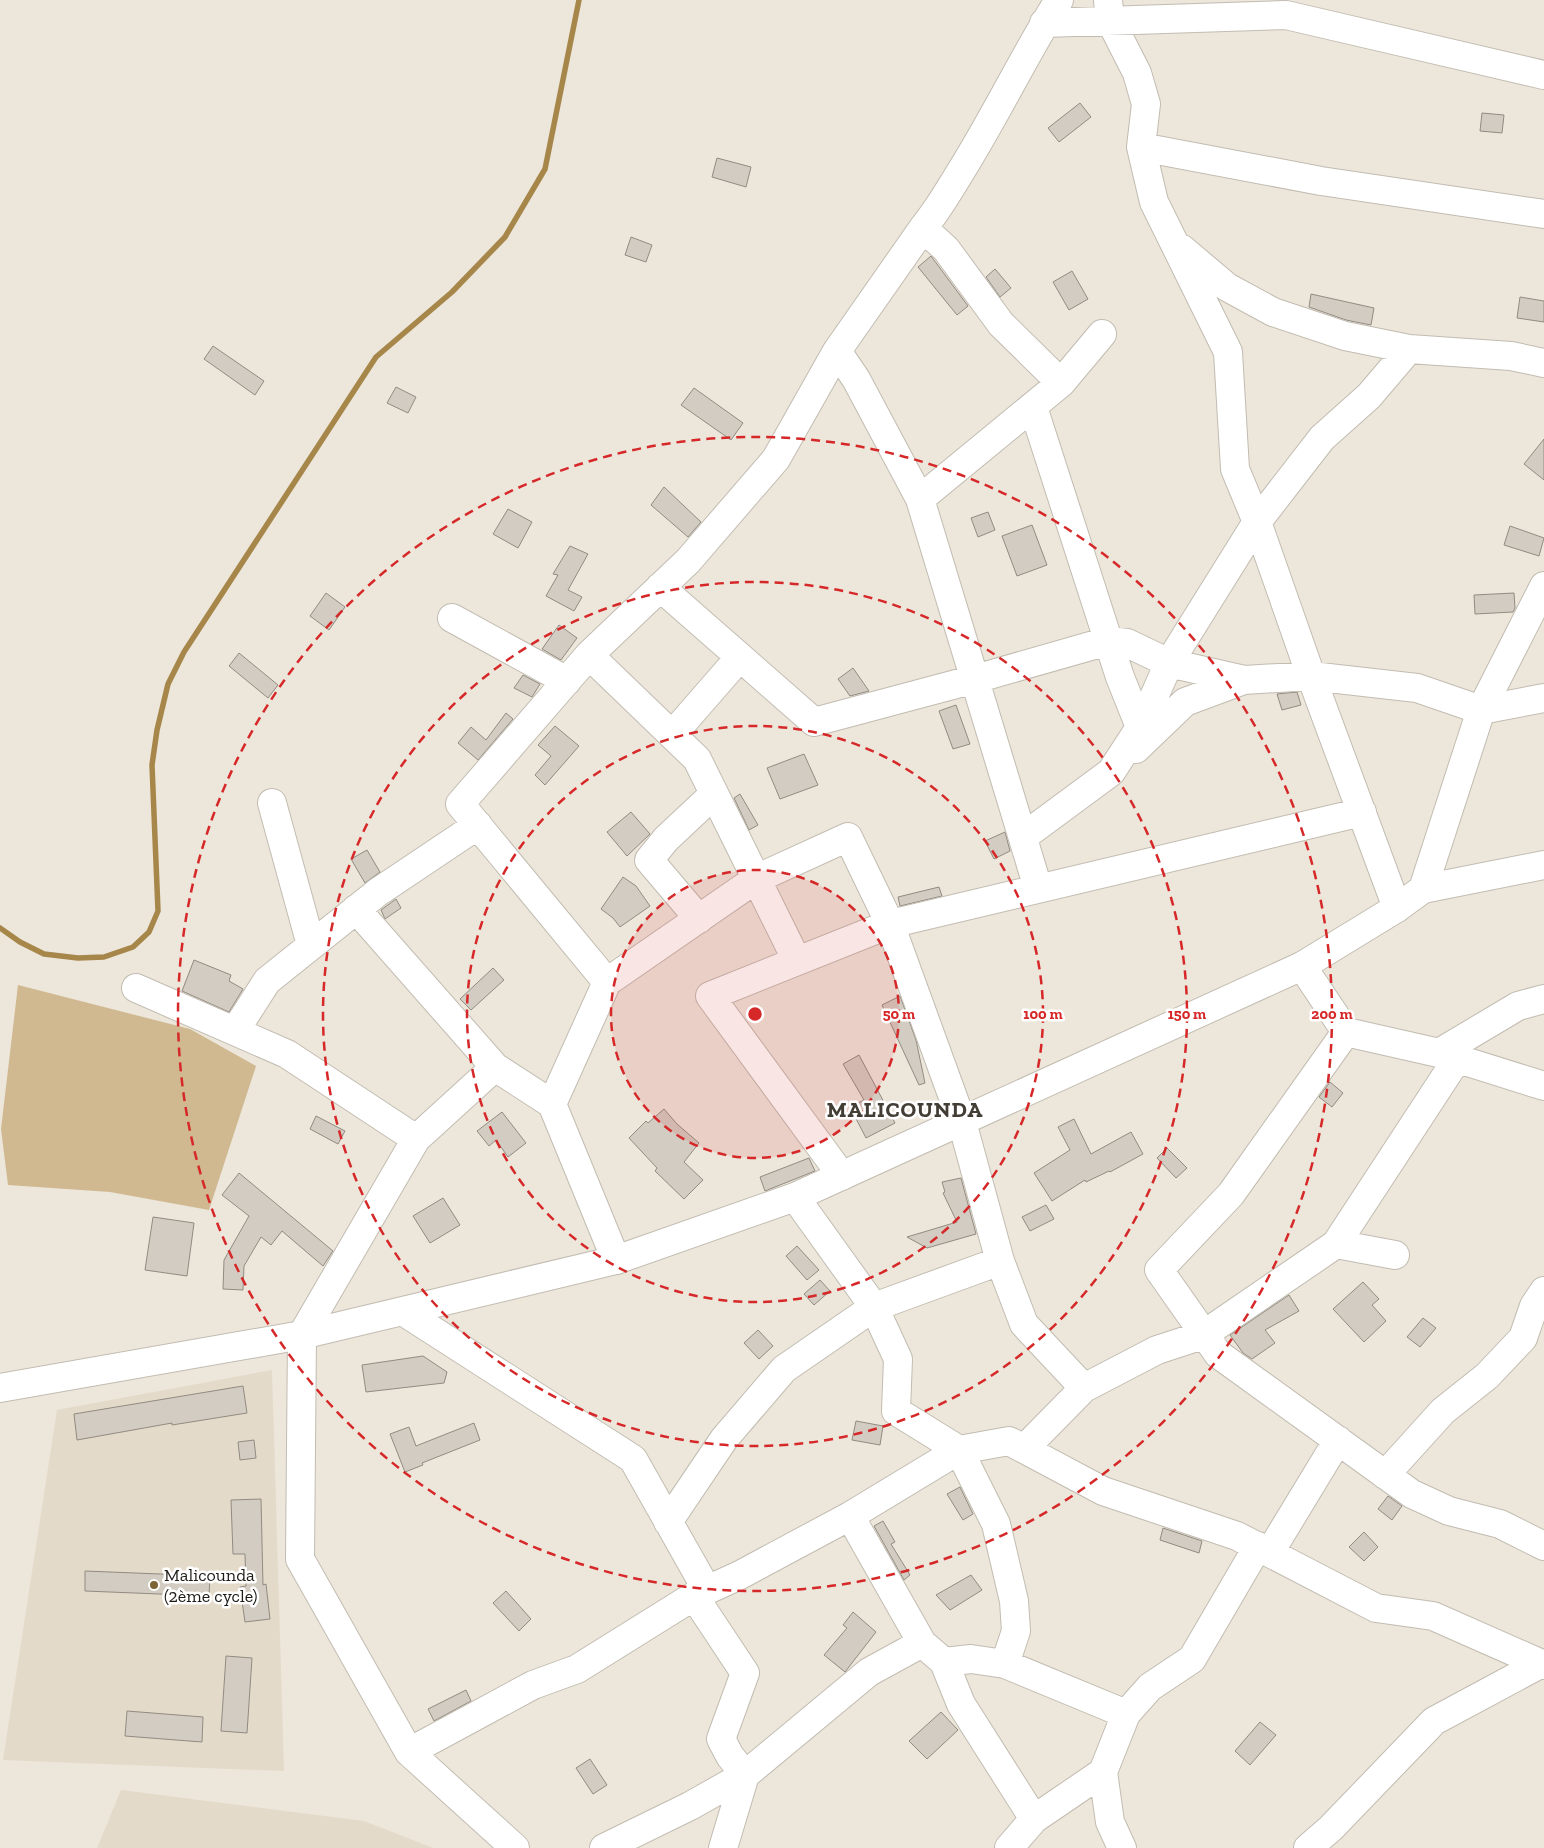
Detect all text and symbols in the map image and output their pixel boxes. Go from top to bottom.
centre of rings [746,1005,764,1023]
text: 50 m [883,1005,915,1023]
text: 100 m [1023,1005,1063,1023]
text: 150 m [1168,1005,1206,1023]
text: 200 m [1311,1005,1353,1023]
district label: MALICOUNDA [827,1096,983,1123]
place label: Malicounda (2ème cycle) [164,1564,257,1607]
marker: Malicounda (2ème cycle) [148,1579,160,1591]

